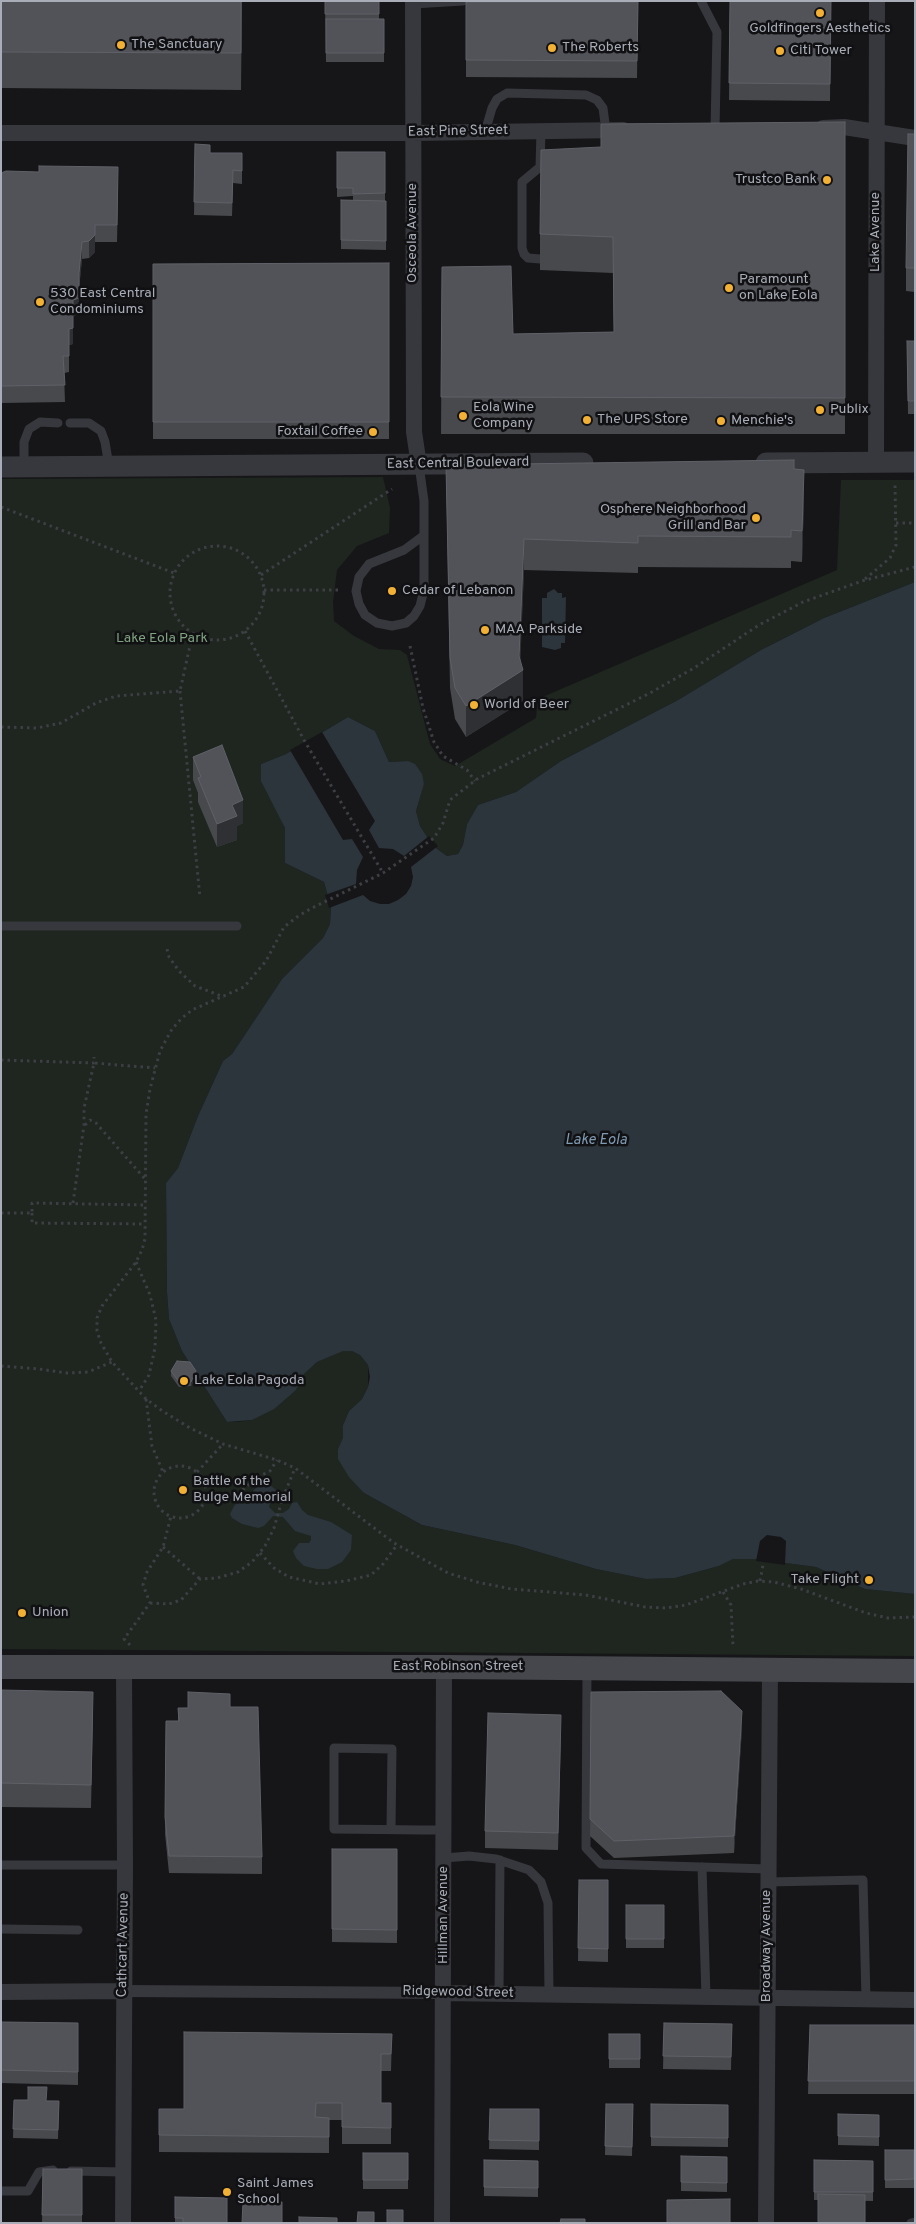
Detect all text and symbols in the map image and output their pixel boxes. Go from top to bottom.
marker: Goldfingers Aesthetics [814,7,826,19]
place label: Goldfingers Aesthetics [749,21,891,37]
place label: The Sanctuary [131,37,222,53]
marker: The Sanctuary [115,39,127,51]
place label: The Roberts [562,40,639,56]
marker: The Roberts [546,42,558,54]
place label: Citi Tower [790,43,852,59]
marker: Citi Tower [774,45,786,57]
street label: East Pine Street [408,123,508,141]
place label: Trustco Bank [735,172,817,188]
marker: Trustco Bank [821,174,833,186]
street label: Osceola Avenue [405,183,421,283]
street label: Lake Avenue [868,192,884,272]
place label: Paramount on Lake Eola [739,272,818,304]
marker: Paramount on Lake Eola [723,282,735,294]
place label: 530 East Central Condominiums [50,286,155,318]
marker: 530 East Central Condominiums [34,296,46,308]
place label: Eola Wine Company [473,400,534,432]
place label: Publix [830,402,869,418]
marker: Publix [814,404,826,416]
marker: Eola Wine Company [457,410,469,422]
place label: The UPS Store [597,412,688,428]
place label: Menchie's [731,413,794,429]
marker: The UPS Store [581,414,593,426]
marker: Menchie's [715,415,727,427]
place label: Foxtail Coffee [277,424,363,440]
marker: Foxtail Coffee [367,426,379,438]
street label: East Central Boulevard [387,454,529,474]
place label: Osphere Neighborhood Grill and Bar [600,502,746,534]
marker: Osphere Neighborhood Grill and Bar [750,512,762,524]
place label: Cedar of Lebanon [402,583,513,599]
marker: Cedar of Lebanon [386,585,398,597]
place label: MAA Parkside [495,622,583,638]
marker: MAA Parkside [479,624,491,636]
park label: Lake Eola Park [116,631,208,647]
place label: World of Beer [484,697,569,713]
marker: World of Beer [468,699,480,711]
water label: Lake Eola [565,1132,627,1150]
place label: Lake Eola Pagoda [194,1373,304,1389]
marker: Lake Eola Pagoda [178,1375,190,1387]
place label: Battle of the Bulge Memorial [193,1474,291,1506]
marker: Battle of the Bulge Memorial [177,1484,189,1496]
place label: Take Flight [791,1572,859,1588]
marker: Take Flight [863,1574,875,1586]
place label: Union [32,1605,69,1621]
marker: Union [16,1607,28,1619]
street label: East Robinson Street [393,1659,523,1675]
street label: Hillman Avenue [436,1866,452,1964]
street label: Broadway Avenue [759,1890,775,2002]
street label: Cathcart Avenue [115,1892,133,1998]
street label: Ridgewood Street [402,1984,514,2002]
place label: Saint James School [237,2176,314,2208]
marker: Saint James School [221,2186,233,2198]

